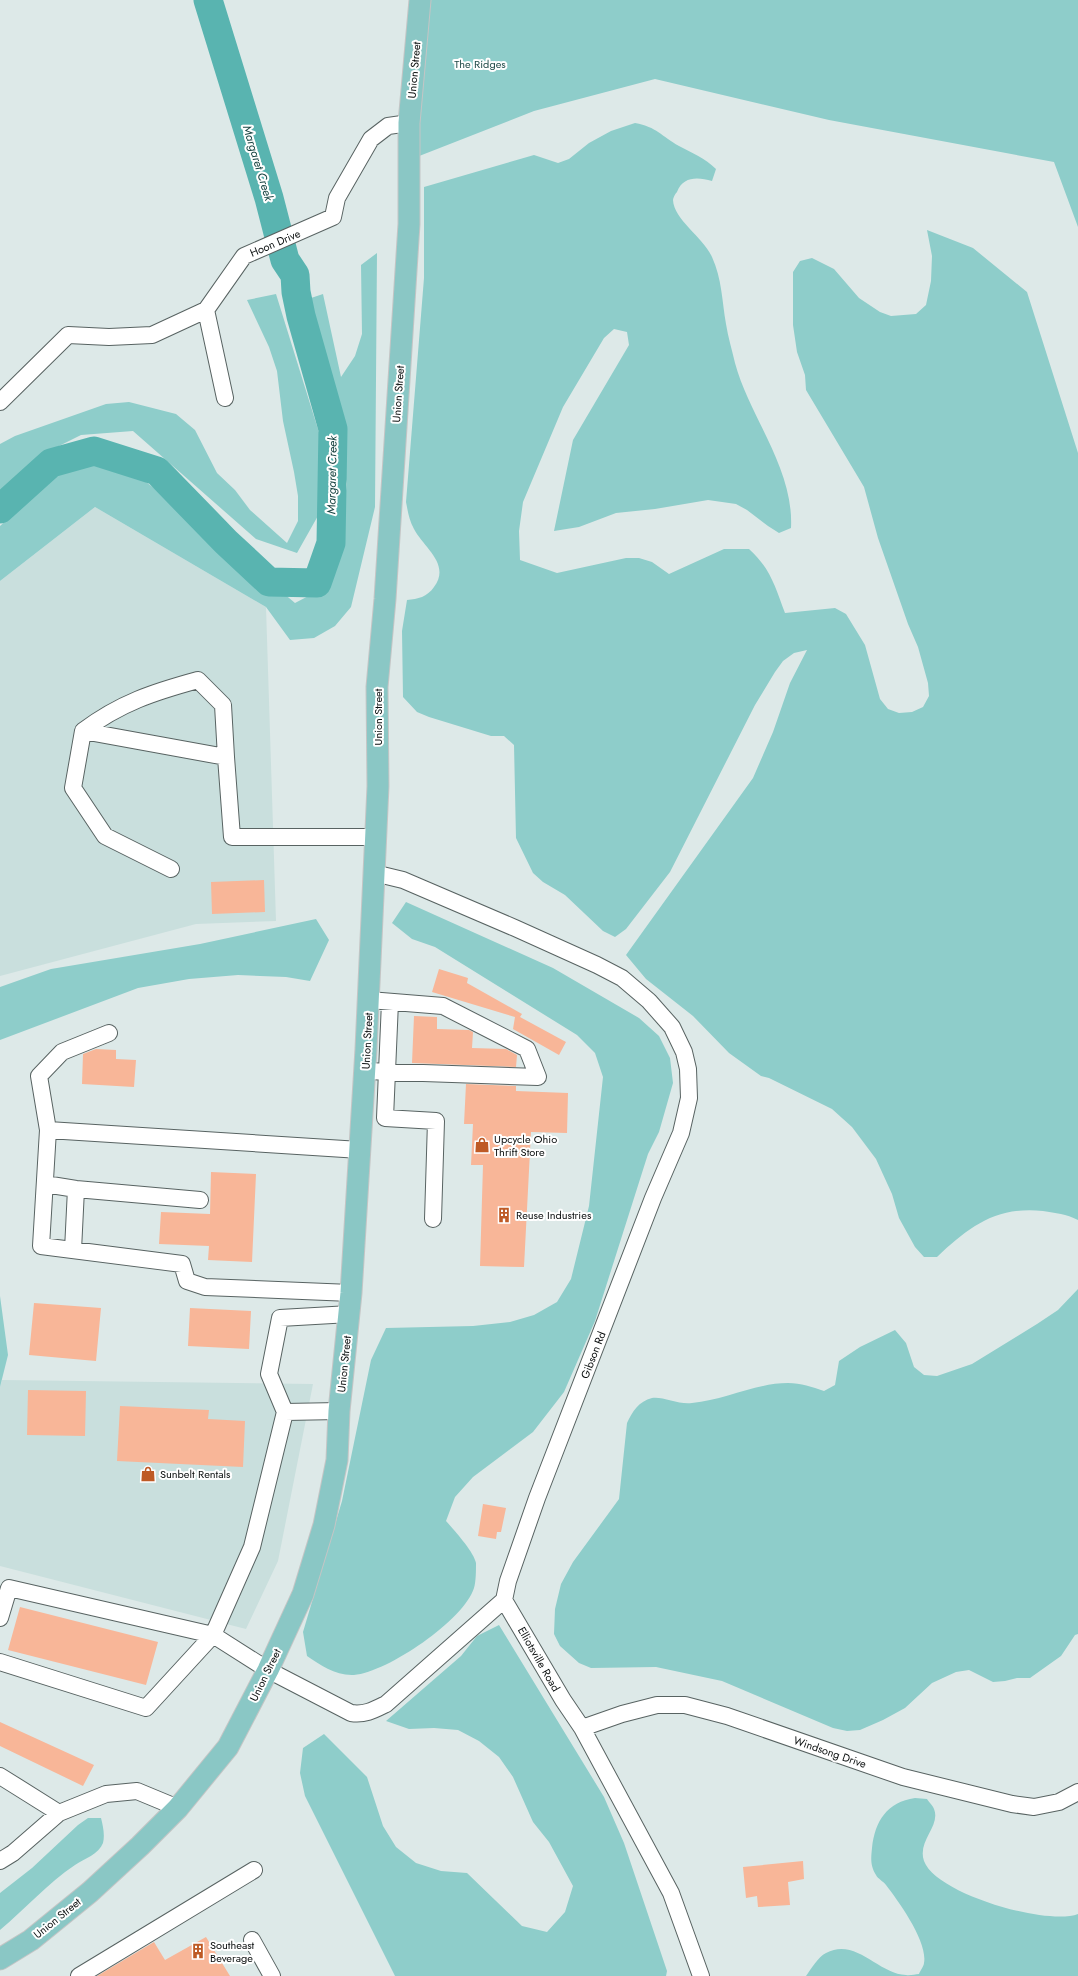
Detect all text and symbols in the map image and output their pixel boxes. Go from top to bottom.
street label: Union Street [404,41,424,99]
park label: The Ridges [454,56,506,72]
water label: Margaret Creek [238,123,278,204]
street label: Hoon Drive [247,225,303,261]
street label: Union Street [388,365,408,423]
water label: Margaret Creek [322,435,342,514]
street label: Union Street [370,688,386,745]
street label: Union Street [358,1012,376,1070]
place label: Upcycle Ohio Thrift Store [494,1131,557,1160]
shop icon: Upcycle Ohio Thrift Store [473,1136,491,1154]
building icon: Reuse Industries [495,1206,513,1224]
place label: Reuse Industries [516,1207,592,1223]
street label: Gibson Rd [577,1329,609,1381]
street label: Union Street [333,1335,355,1393]
shop icon: Sunbelt Rentals [139,1465,157,1483]
place label: Sunbelt Rentals [160,1466,231,1482]
street label: Elliotsville Road [514,1624,564,1694]
street label: Union Street [245,1646,285,1704]
street label: Windsong Drive [791,1732,869,1772]
street label: Union Street [30,1894,84,1942]
place label: Southeast Beverage [210,1937,255,1966]
building icon: Southeast Beverage [189,1942,207,1960]

